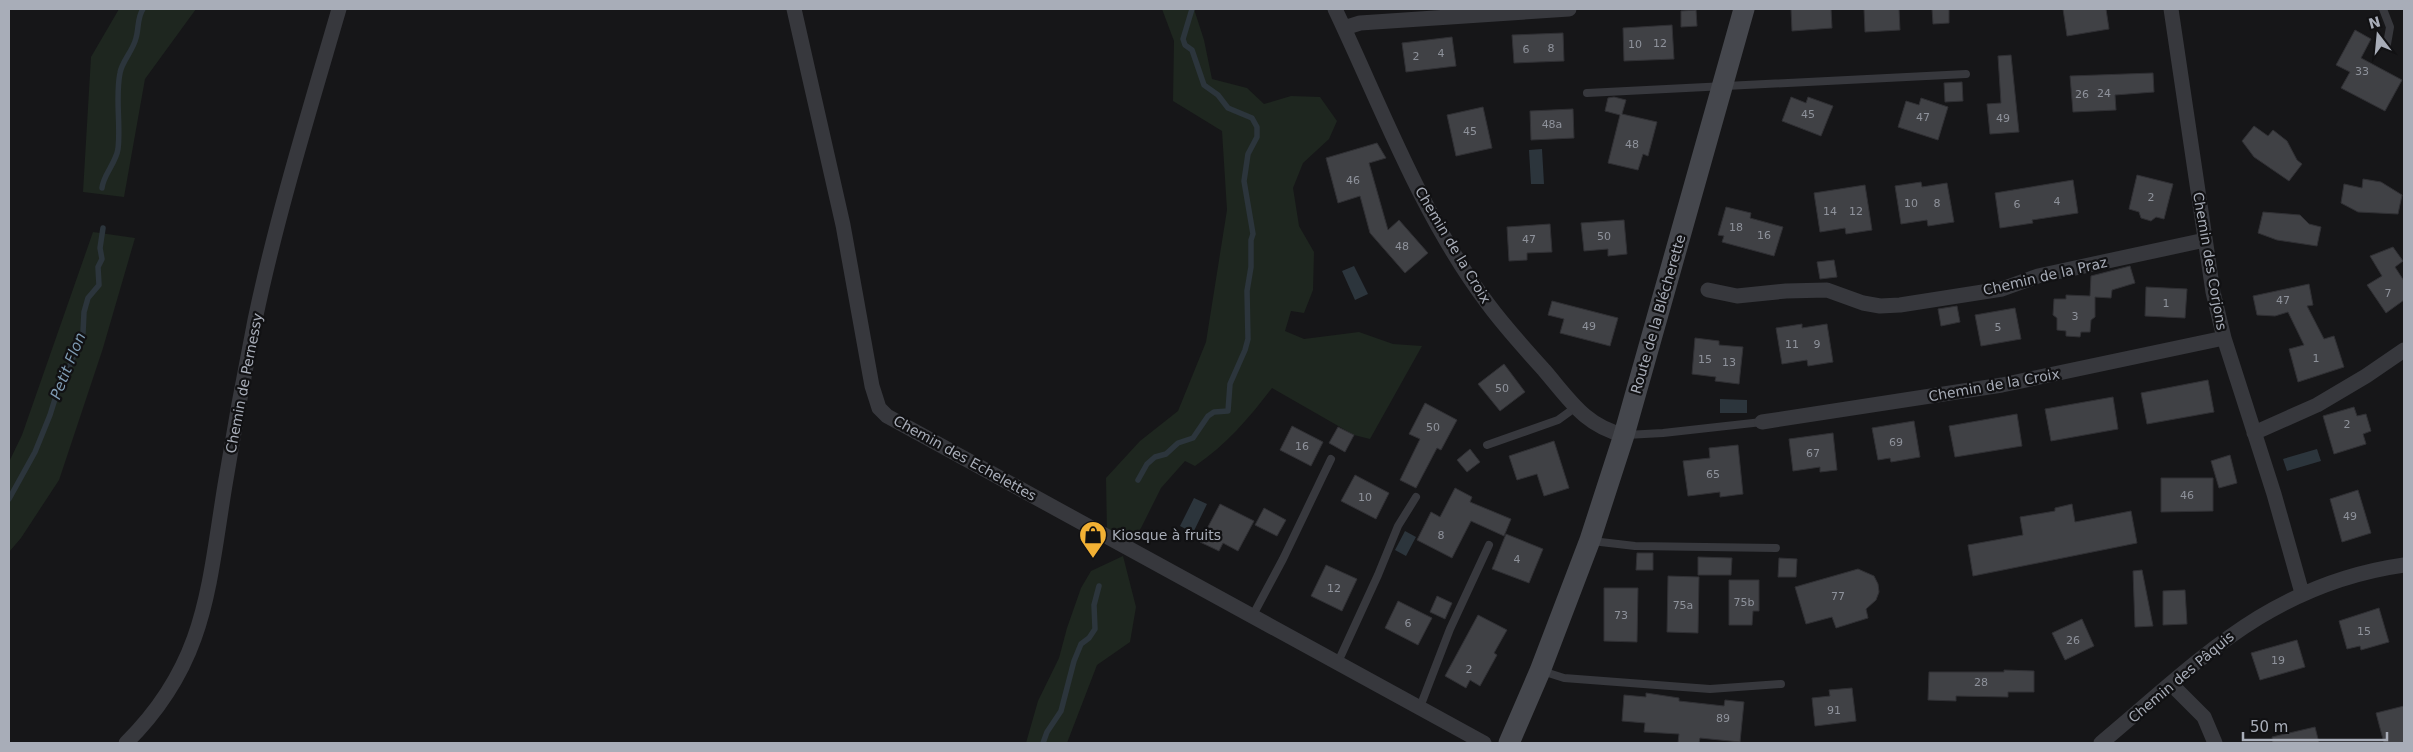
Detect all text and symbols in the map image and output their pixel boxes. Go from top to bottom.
north arrow [2353,10,2403,60]
text: N [2367,13,2382,32]
house number: 12 [1653,37,1667,50]
house number: 10 [1628,38,1642,51]
house number: 8 [1548,42,1555,55]
house number: 6 [1523,43,1530,56]
house number: 4 [1438,47,1445,60]
house number: 2 [1413,50,1420,63]
house number: 33 [2355,65,2369,78]
house number: 24 [2097,87,2111,100]
house number: 26 [2075,88,2089,101]
house number: 45 [1801,108,1815,121]
house number: 47 [1916,111,1930,124]
house number: 49 [1996,112,2010,125]
house number: 48a [1542,118,1562,131]
house number: 45 [1463,125,1477,138]
house number: 48 [1625,138,1639,151]
house number: 46 [1346,174,1360,187]
street label: Chemin de la Croix [1412,184,1494,306]
house number: 2 [2148,191,2155,204]
street label: Chemin des Corjons [2190,191,2230,331]
house number: 4 [2054,195,2061,208]
house number: 10 [1904,197,1918,210]
house number: 8 [1934,197,1941,210]
house number: 6 [2014,198,2021,211]
house number: 14 [1823,205,1837,218]
house number: 12 [1849,205,1863,218]
house number: 18 [1729,221,1743,234]
house number: 16 [1757,229,1771,242]
house number: 50 [1597,230,1611,243]
house number: 47 [1522,233,1536,246]
street label: Route de la Blécherette [1628,233,1688,395]
house number: 48 [1395,240,1409,253]
street label: Chemin de la Praz [1981,254,2109,298]
house number: 7 [2385,287,2392,300]
house number: 47 [2276,294,2290,307]
house number: 1 [2163,297,2170,310]
house number: 3 [2072,310,2079,323]
street label: Chemin de Pernessy [223,312,265,454]
house number: 49 [1582,320,1596,333]
house number: 5 [1995,321,2002,334]
water label: Petit Flon [46,330,90,402]
house number: 11 [1785,338,1799,351]
house number: 9 [1814,338,1821,351]
house number: 1 [2313,352,2320,365]
house number: 15 [1698,353,1712,366]
house number: 13 [1722,356,1736,369]
street label: Chemin de la Croix [1927,366,2061,404]
house number: 50 [1495,382,1509,395]
street label: Chemin des Echelettes [891,412,1039,504]
house number: 2 [2344,418,2351,431]
house number: 50 [1426,421,1440,434]
house number: 69 [1889,436,1903,449]
house number: 16 [1295,440,1309,453]
house number: 67 [1806,447,1820,460]
house number: 65 [1706,468,1720,481]
house number: 46 [2180,489,2194,502]
house number: 10 [1358,491,1372,504]
house number: 49 [2343,510,2357,523]
shop icon: Kiosque à fruits [1078,520,1108,559]
place label: Kiosque à fruits [1112,527,1221,543]
house number: 8 [1438,529,1445,542]
house number: 4 [1514,553,1521,566]
house number: 12 [1327,582,1341,595]
house number: 77 [1831,590,1845,603]
house number: 75b [1734,596,1755,609]
house number: 75a [1673,599,1693,612]
house number: 73 [1614,609,1628,622]
house number: 6 [1405,617,1412,630]
house number: 15 [2357,625,2371,638]
street label: Chemin des Pâquis [2125,628,2237,726]
house number: 26 [2066,634,2080,647]
house number: 19 [2271,654,2285,667]
house number: 2 [1466,663,1473,676]
house number: 28 [1974,676,1988,689]
house number: 91 [1827,704,1841,717]
scale bar [2243,710,2387,742]
house number: 89 [1716,712,1730,725]
text: 50 m [2250,718,2288,736]

